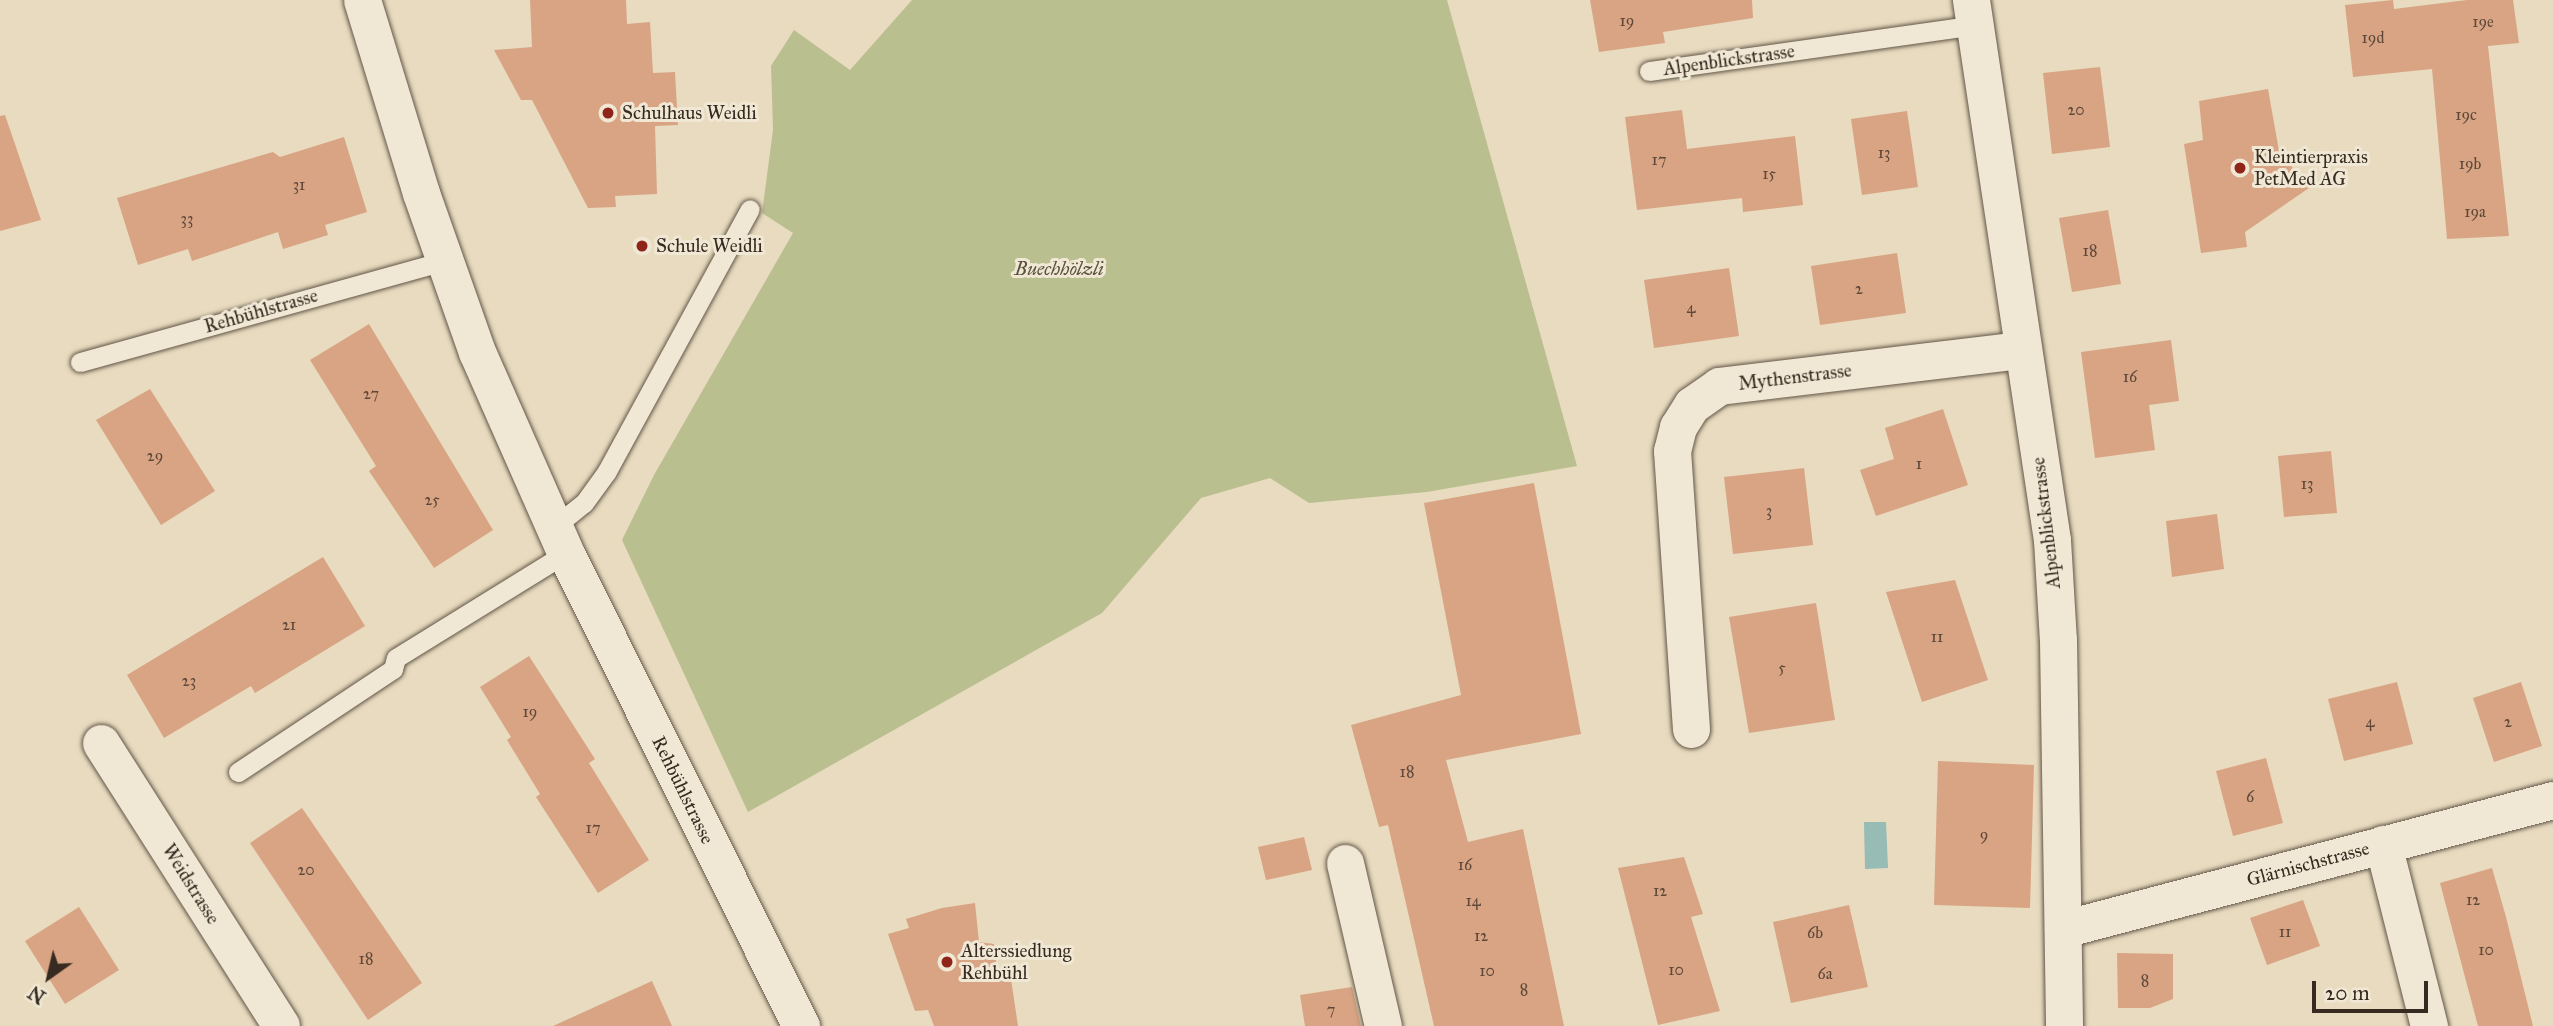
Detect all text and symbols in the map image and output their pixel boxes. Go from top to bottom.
house number: 19 [1620,11,1634,31]
house number: 19e [2472,12,2494,32]
house number: 19d [2362,28,2384,48]
street label: Alpenblickstrasse [1662,39,1796,81]
house number: 20 [2067,100,2085,120]
place label: Schulhaus Weidli [622,102,757,124]
marker: Schulhaus Weidli [600,105,616,121]
house number: 19c [2455,105,2477,125]
house number: 13 [1878,143,1890,163]
place label: Kleintierpraxis PetMed AG [2254,146,2368,190]
house number: 17 [1652,150,1666,170]
house number: 19b [2459,154,2481,174]
marker: Kleintierpraxis PetMed AG [2232,160,2248,176]
house number: 15 [1762,164,1776,184]
house number: 31 [293,175,305,195]
house number: 19a [2464,202,2486,222]
house number: 33 [181,209,193,229]
place label: Schule Weidli [656,235,763,257]
marker: Schule Weidli [634,238,650,254]
house number: 18 [2083,241,2097,261]
park label: Buechhölzli [1014,258,1104,280]
house number: 2 [1855,279,1863,299]
street label: Rehbühlstrasse [202,284,320,338]
house number: 4 [1687,298,1695,318]
street label: Mythenstrasse [1737,359,1853,395]
house number: 16 [2123,367,2137,387]
house number: 27 [363,384,379,404]
house number: 29 [147,446,163,466]
house number: 1 [1916,454,1922,474]
street label: Alpenblickstrasse [2027,456,2065,590]
house number: 13 [2301,474,2313,494]
house number: 25 [424,490,440,510]
house number: 3 [1766,501,1772,521]
house number: 21 [282,615,296,635]
house number: 11 [1931,627,1943,647]
house number: 5 [1778,658,1786,678]
house number: 23 [182,671,196,691]
house number: 19 [523,702,537,722]
house number: 4 [2366,712,2374,732]
house number: 2 [2504,712,2512,732]
street label: Rehbühlstrasse [647,732,719,848]
house number: 18 [1400,762,1414,782]
house number: 6 [2246,787,2254,807]
house number: 17 [586,818,600,838]
house number: 9 [1980,825,1988,845]
street label: Glärnischstrasse [2244,837,2372,891]
street label: Weidstrasse [157,840,225,928]
house number: 16 [1458,855,1472,875]
house number: 20 [297,860,315,880]
house number: 12 [1653,881,1667,901]
house number: 12 [2466,890,2480,910]
house number: 14 [1465,891,1481,911]
house number: 11 [2279,922,2291,942]
house number: 6b [1807,923,1823,943]
house number: 12 [1474,926,1488,946]
place label: Alterssiedlung Rehbühl [961,940,1071,984]
house number: 10 [2478,940,2494,960]
north arrow [14,942,84,1012]
house number: 18 [359,949,373,969]
marker: Alterssiedlung Rehbühl [939,954,955,970]
house number: 10 [1668,960,1684,980]
house number: 10 [1479,961,1495,981]
house number: 6a [1818,964,1832,984]
scale bar [2315,967,2430,1011]
house number: 8 [2141,971,2149,991]
house number: 8 [1520,980,1528,1000]
text: 20 m [2325,980,2370,1006]
text: N [24,981,50,1009]
house number: 7 [1327,1000,1335,1020]

